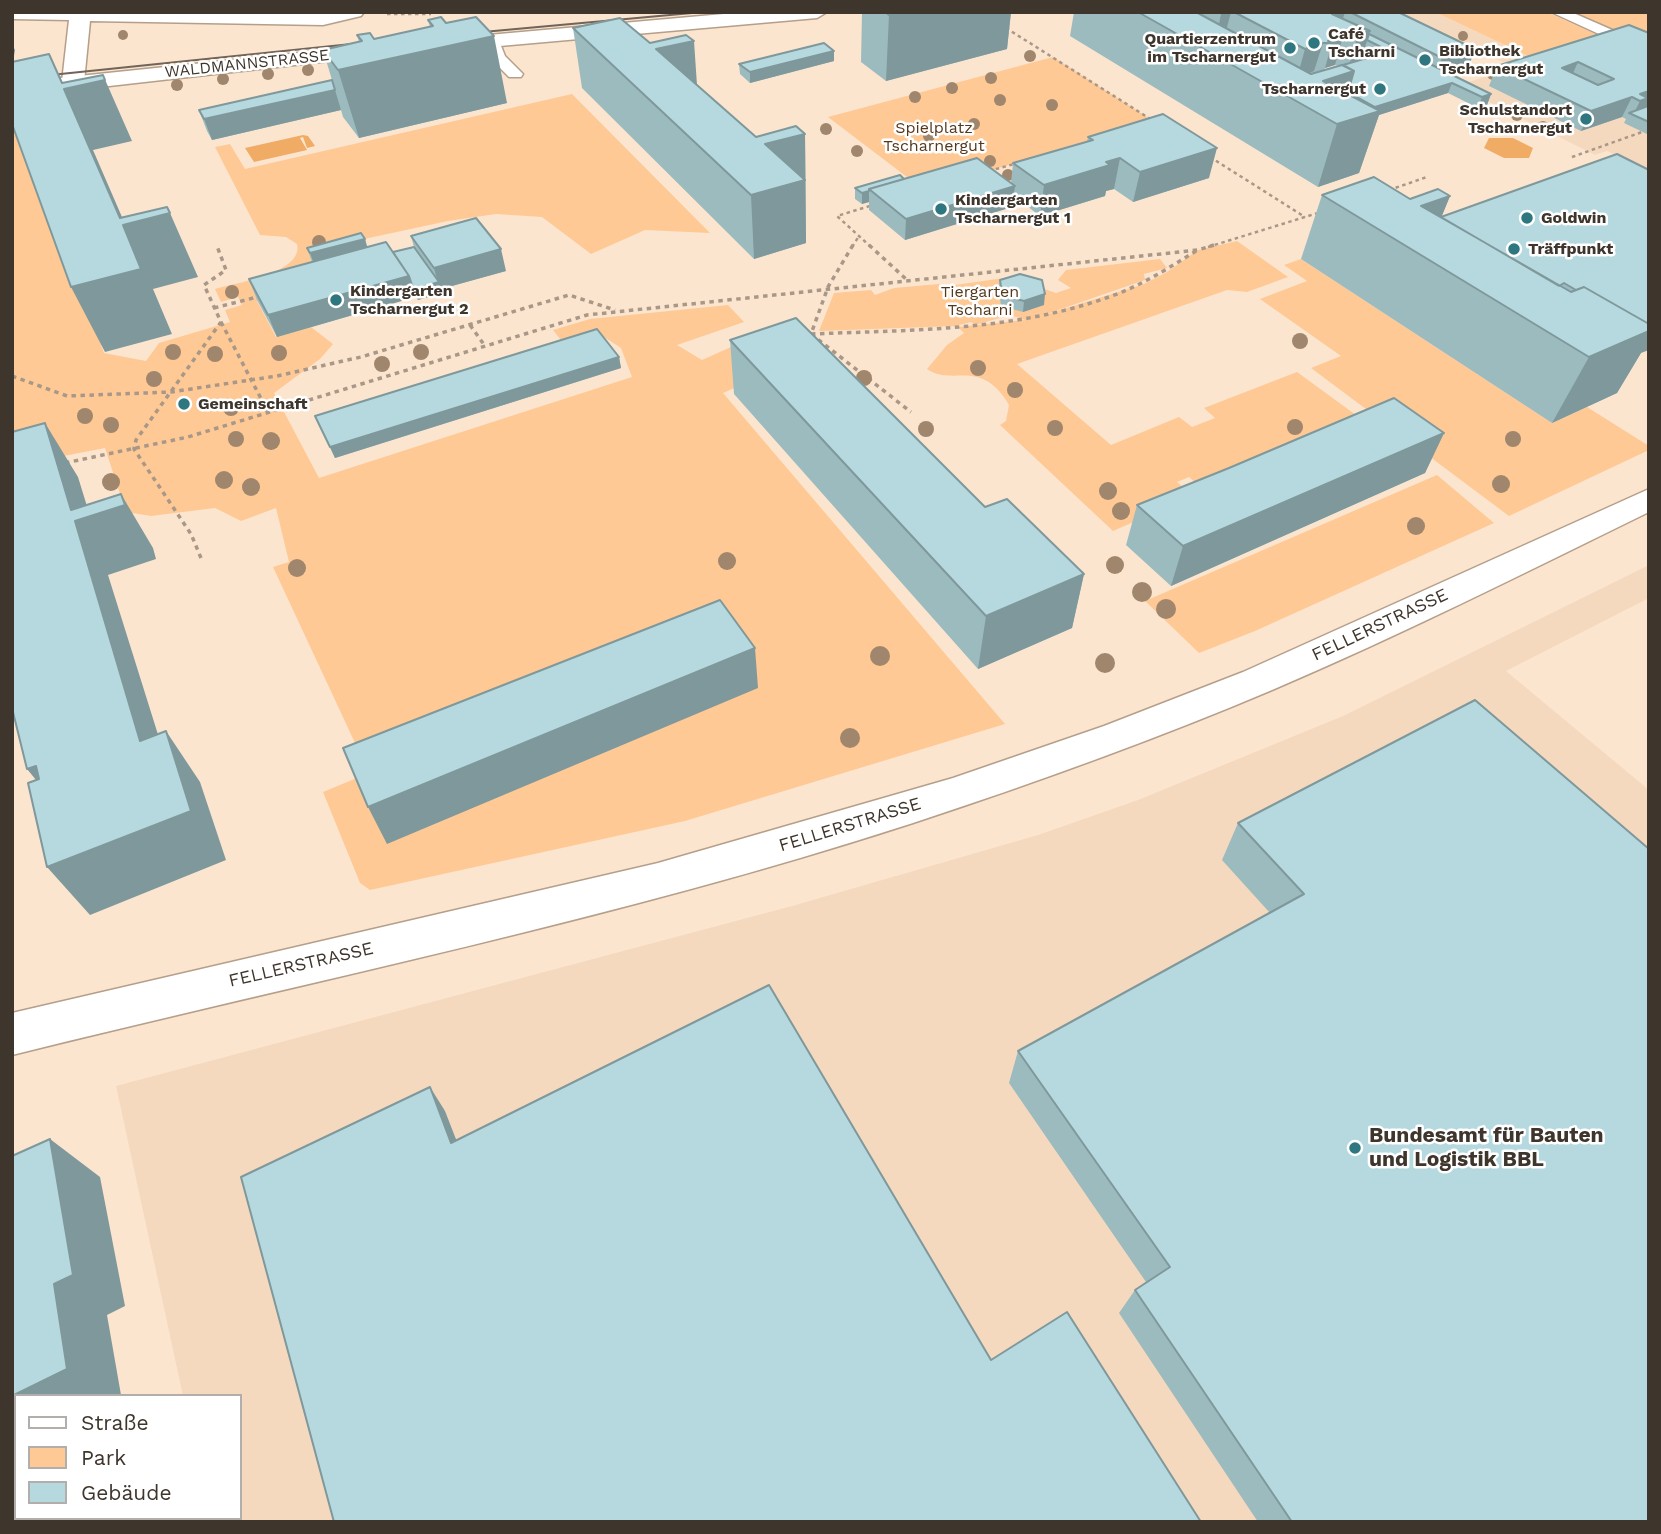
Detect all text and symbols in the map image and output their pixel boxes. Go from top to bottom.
place label: Café Tscharni [1328,24,1395,62]
place label: Quartierzentrum im Tscharnergut [1144,29,1276,67]
marker: Café Tscharni [1306,35,1322,51]
marker: Quartierzentrum im Tscharnergut [1282,40,1298,56]
place label: Bibliothek Tscharnergut [1439,41,1543,79]
street label: WALDMANNSTRASSE [164,46,330,82]
marker: Bibliothek Tscharnergut [1417,52,1433,68]
place label: Tscharnergut [1262,79,1366,99]
marker: Tscharnergut [1372,81,1388,97]
place label: Schulstandort Tscharnergut [1459,100,1572,138]
marker: Schulstandort Tscharnergut [1578,111,1594,127]
park label: Spielplatz Tscharnergut [883,118,985,156]
place label: Kindergarten Tscharnergut 1 [955,190,1071,228]
marker: Kindergarten Tscharnergut 1 [933,201,949,217]
place label: Goldwin [1541,208,1606,228]
marker: Goldwin [1519,210,1535,226]
place label: Träffpunkt [1528,239,1613,259]
marker: Träffpunkt [1506,241,1522,257]
place label: Kindergarten Tscharnergut 2 [350,281,468,319]
park label: Tiergarten Tscharni [941,282,1019,320]
marker: Kindergarten Tscharnergut 2 [328,292,344,308]
place label: Gemeinschaft [198,394,308,414]
marker: Gemeinschaft [176,396,192,412]
street label: FELLERSTRASSE [1309,584,1451,666]
street label: FELLERSTRASSE [776,793,924,857]
street label: FELLERSTRASSE [227,938,375,992]
place label: Bundesamt für Bauten und Logistik BBL [1369,1123,1604,1173]
marker: Bundesamt für Bauten und Logistik BBL [1347,1140,1363,1156]
legend [14,1394,242,1520]
text: Straße [81,1410,149,1435]
text: Park [81,1445,126,1470]
text: Gebäude [81,1480,172,1505]

